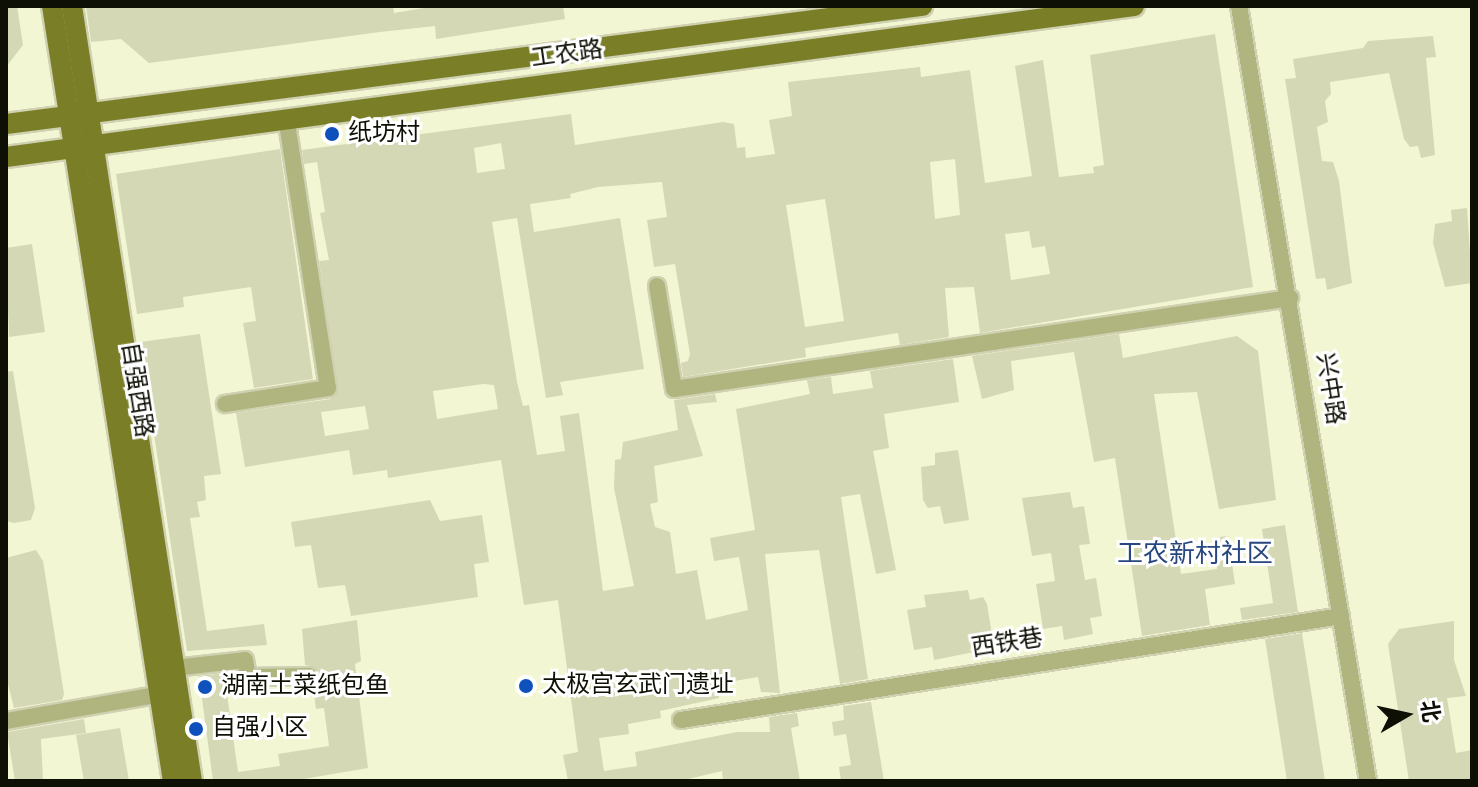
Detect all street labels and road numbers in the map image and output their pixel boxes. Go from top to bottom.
street label: 工农路 [529,36,605,74]
street label: 自强西路 [114,340,158,440]
street label: 兴中路 [1309,351,1349,427]
street label: 西铁巷 [969,624,1045,664]

